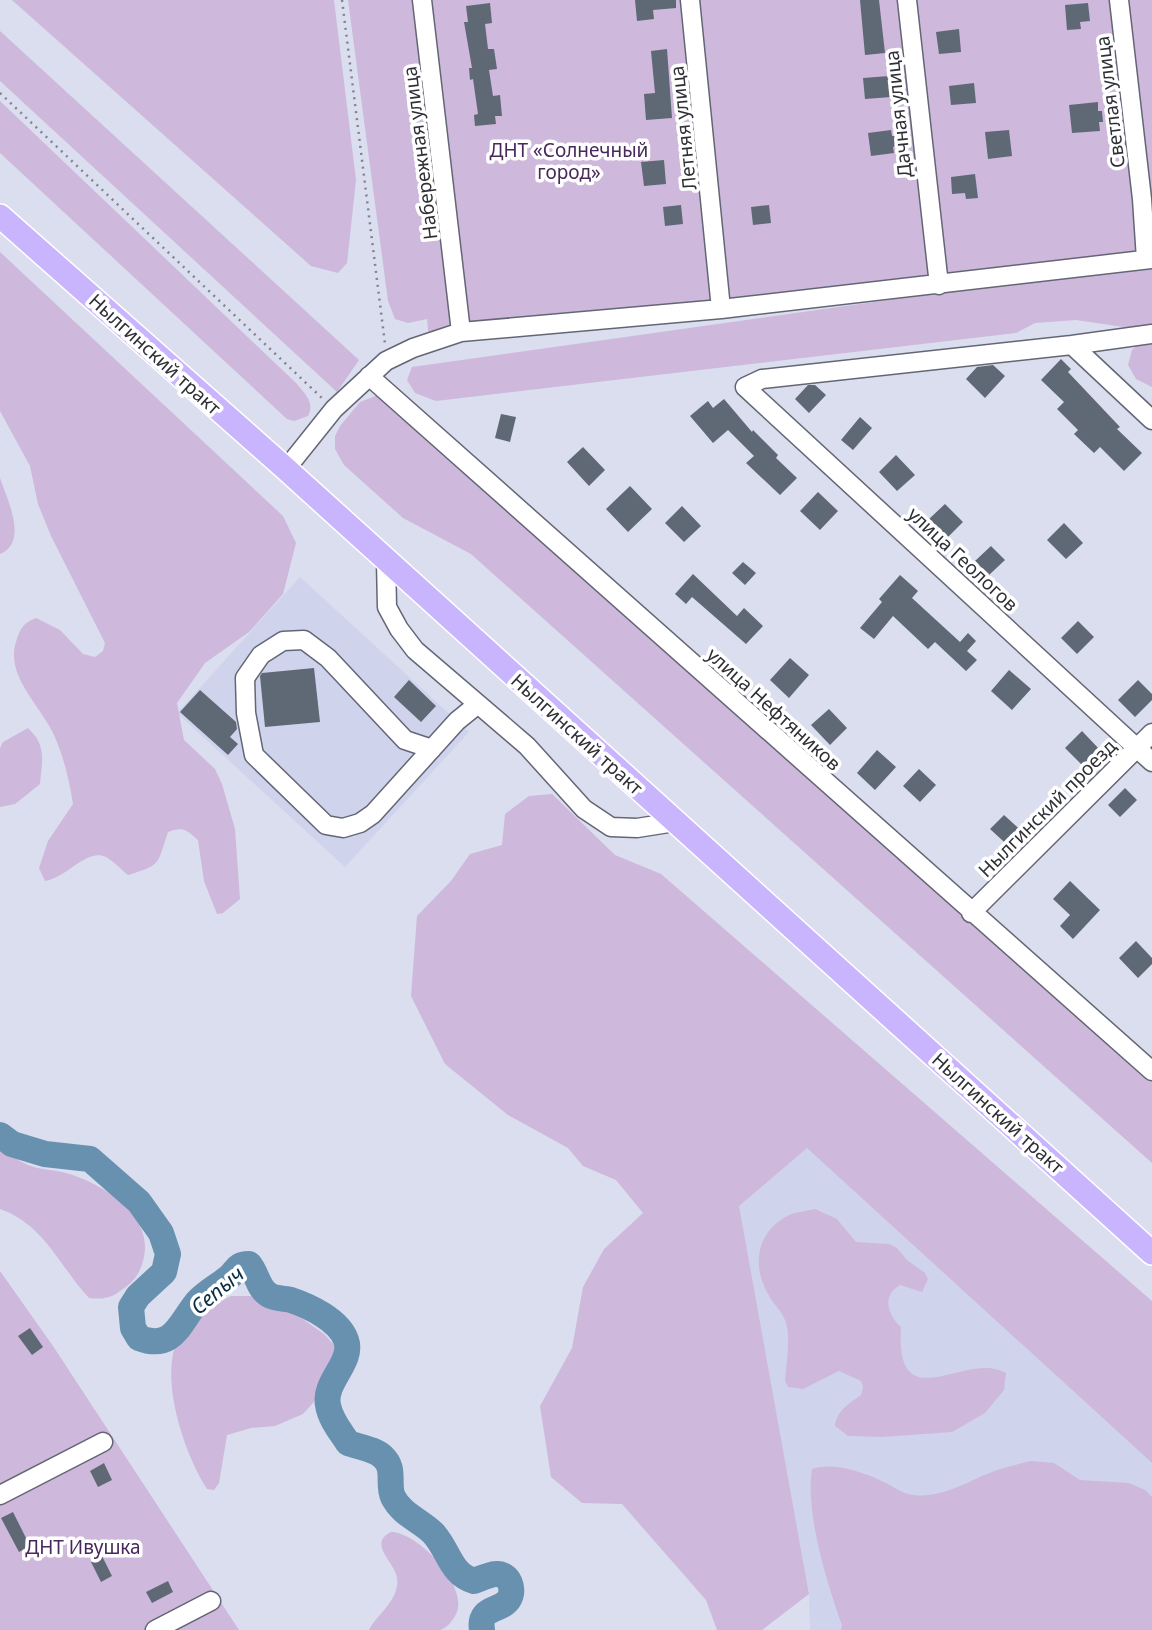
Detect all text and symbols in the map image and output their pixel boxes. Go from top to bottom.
street label: Светлая улица [1089,34,1131,170]
street label: Дачная улица [878,49,918,179]
street label: Набережная улица [396,65,444,241]
street label: Летняя улица [664,65,702,191]
park label: ДНТ «Солнечный город» [490,137,648,185]
street label: Нылгинский тракт [83,288,227,420]
street label: улица Геологов [902,501,1024,617]
street label: улица Нефтяников [701,642,847,776]
street label: Нылгинский тракт [505,668,649,800]
street label: Нылгинский проезд [972,733,1122,883]
street label: Нылгинский тракт [926,1047,1070,1179]
water label: Сепыч [185,1259,250,1320]
park label: ДНТ Ивушка [25,1534,141,1560]

